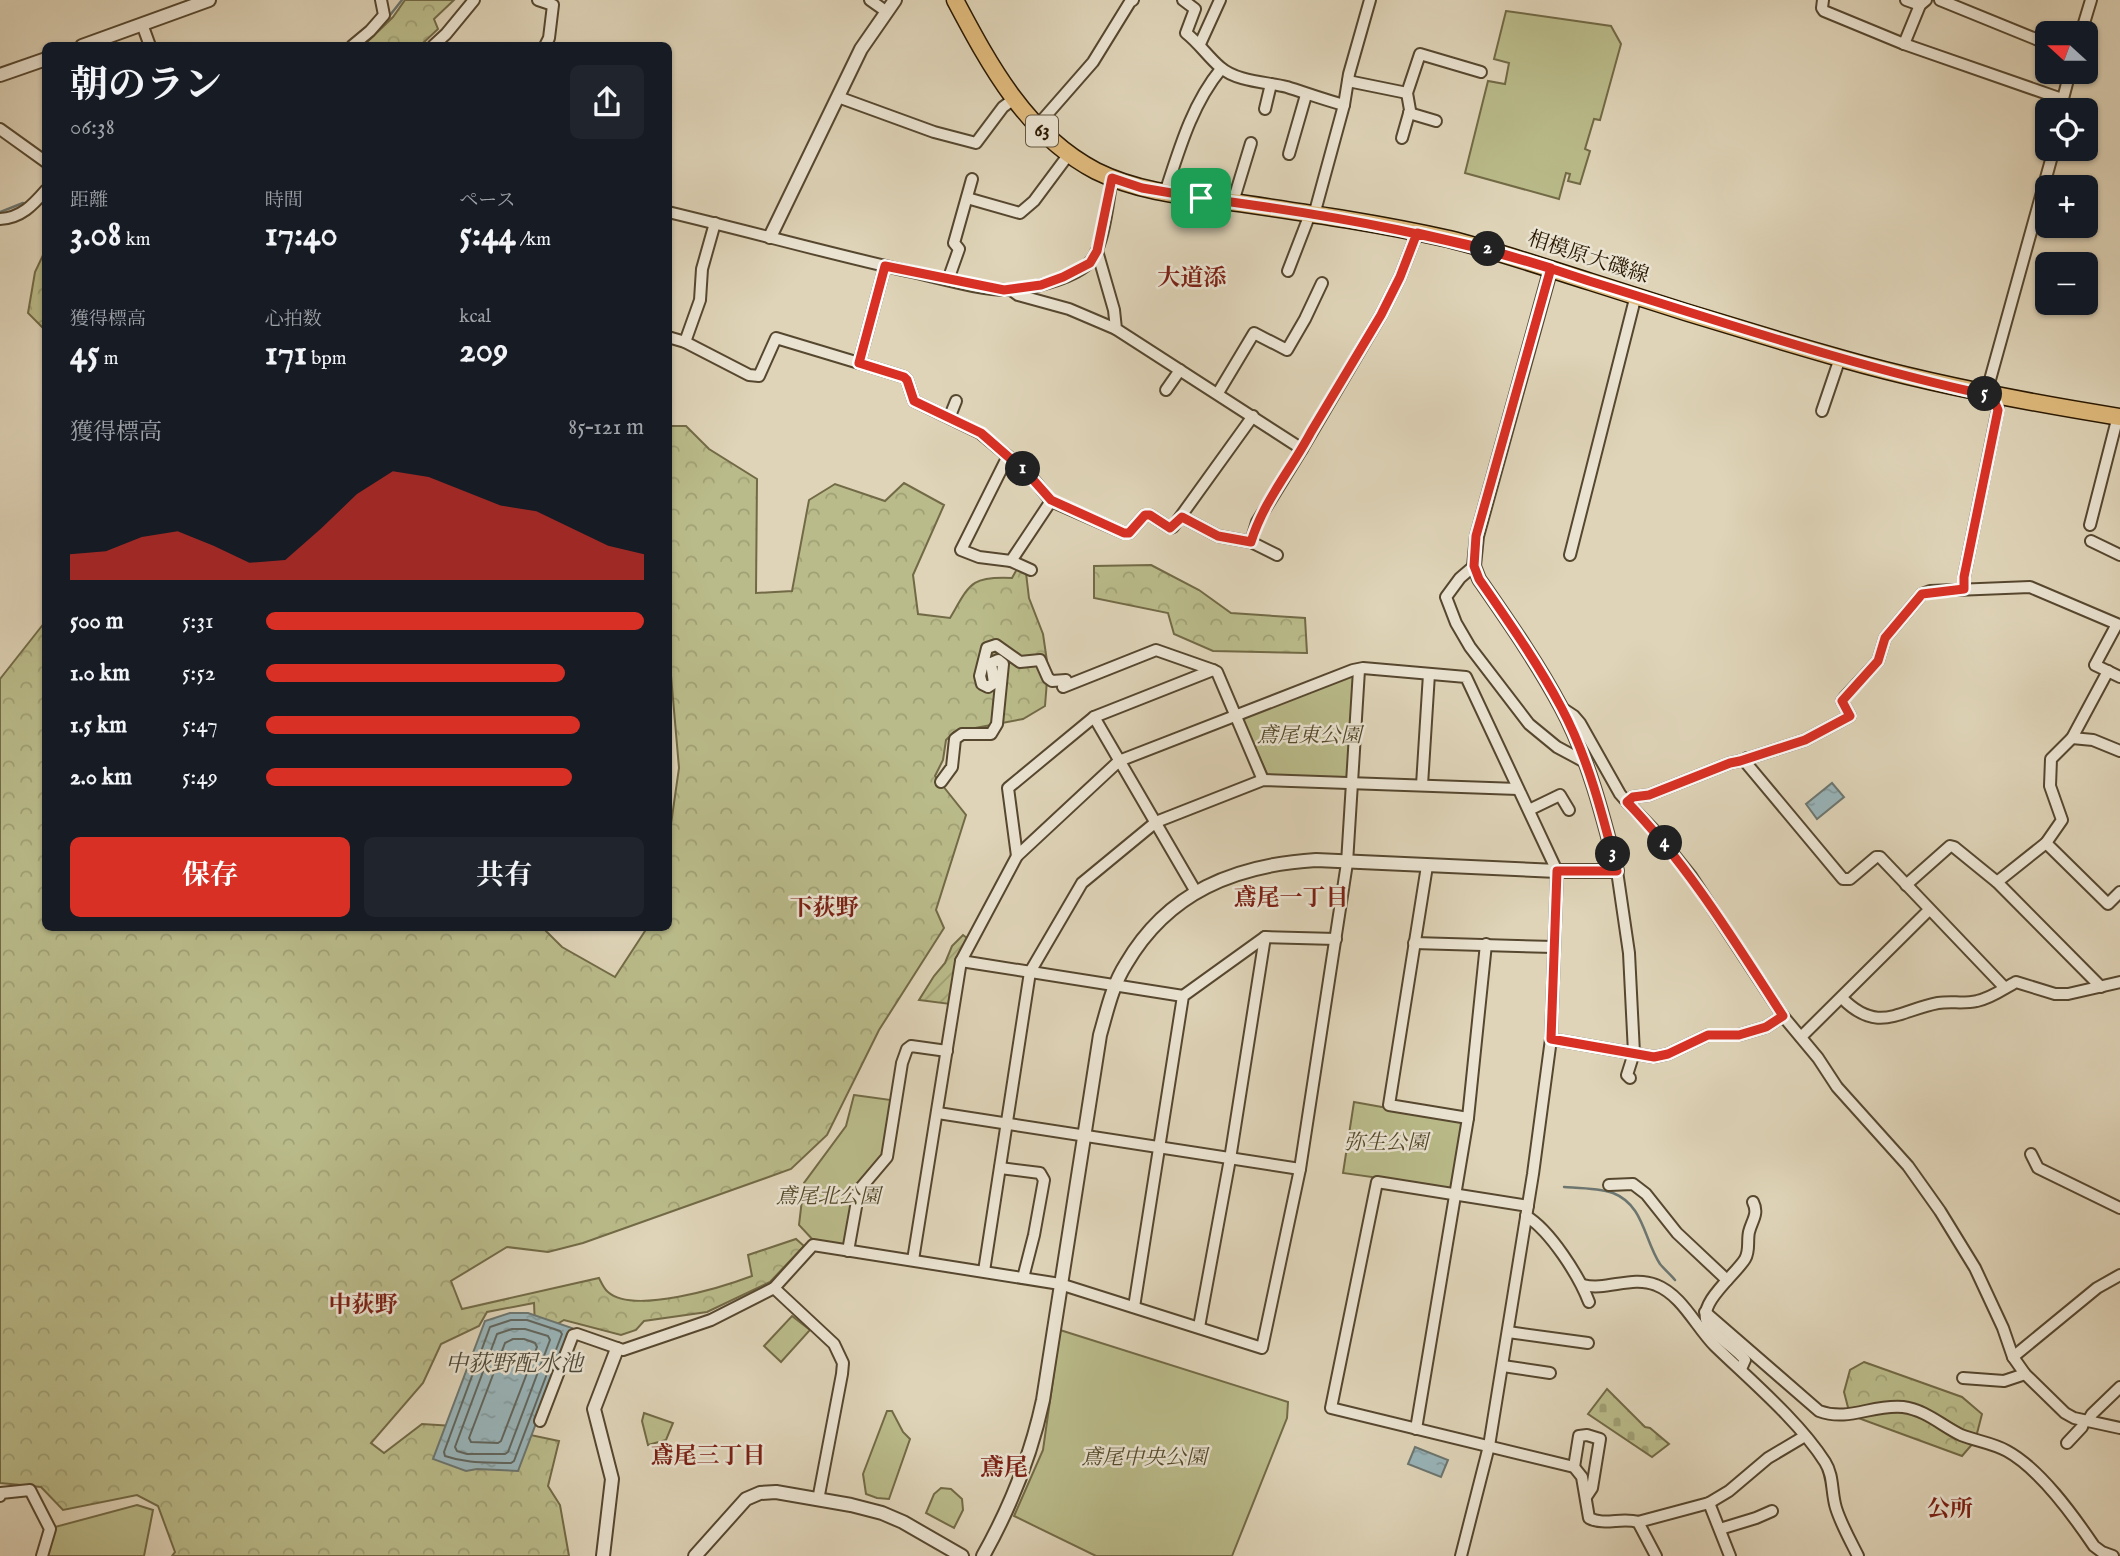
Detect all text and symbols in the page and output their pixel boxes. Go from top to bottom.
north arrow [2035,21,2098,84]
map controls [2035,21,2098,315]
text: 朝のラン [70,63,222,111]
button: share [570,65,644,139]
button: locate [2035,98,2098,161]
text: 06:38 [70,113,115,142]
road number: 63 [1026,116,1058,146]
pin [1171,168,1231,228]
button: + [2035,175,2098,238]
icon: arrive [1182,179,1220,217]
text: 距離 [70,189,108,213]
text: 時間 [265,189,303,213]
text: ペース [459,189,515,213]
text: 3.08 [70,213,122,258]
text: 17:40 [265,213,338,258]
text: 5:44 [459,213,516,258]
street label: 相模原大磯線 [1524,226,1652,290]
text: km [122,228,151,252]
text: /km [516,228,551,252]
pin: 2 [1470,232,1506,266]
text: 2 [1483,236,1492,260]
button: − [2035,252,2098,315]
district label: 大道添 [1158,264,1227,293]
text: kcal [459,305,491,329]
text: 獲得標高 [70,308,146,332]
text: 心拍数 [265,308,322,332]
text: 209 [459,329,508,374]
text: 45 [70,332,100,377]
text: 171 [265,332,307,377]
text: m [100,347,119,371]
text: bpm [307,347,346,371]
pin: 5 [1968,376,2002,412]
text: 5 [1981,381,1988,405]
text: 85–121 m [568,413,644,442]
text: 獲得標高 [70,418,162,447]
pin: 1 [1006,452,1040,486]
text: 1 [1019,456,1026,480]
text: 500 m [70,607,124,636]
text: 5:31 [182,607,214,636]
text: 1.0 km [70,659,130,688]
text: 5:52 [182,659,215,688]
text: 1.5 km [70,711,127,740]
text: 5:47 [182,711,218,740]
park label: 鳶尾東公園 [1257,723,1364,750]
text: 2.0 km [70,763,132,792]
text: 5:49 [182,763,218,792]
pin: 4 [1648,826,1682,860]
text: 4 [1660,830,1669,854]
pin: 3 [1596,836,1630,872]
button: 保存 [70,837,350,917]
button: 共有 [364,837,644,917]
text: 3 [1609,841,1616,865]
district label: 鳶尾一丁目 [1234,884,1349,913]
district label: 下荻野 [790,894,860,923]
park label: 弥生公園 [1344,1130,1431,1157]
park label: 鳶尾北公園 [776,1184,883,1211]
district label: 中荻野 [329,1291,399,1320]
water label: 中荻野配水池 [445,1350,586,1379]
district label: 鳶尾三丁目 [651,1442,766,1471]
park label: 鳶尾中央公園 [1081,1445,1210,1472]
district label: 鳶尾 [980,1453,1028,1484]
district label: 公所 [1927,1495,1973,1524]

